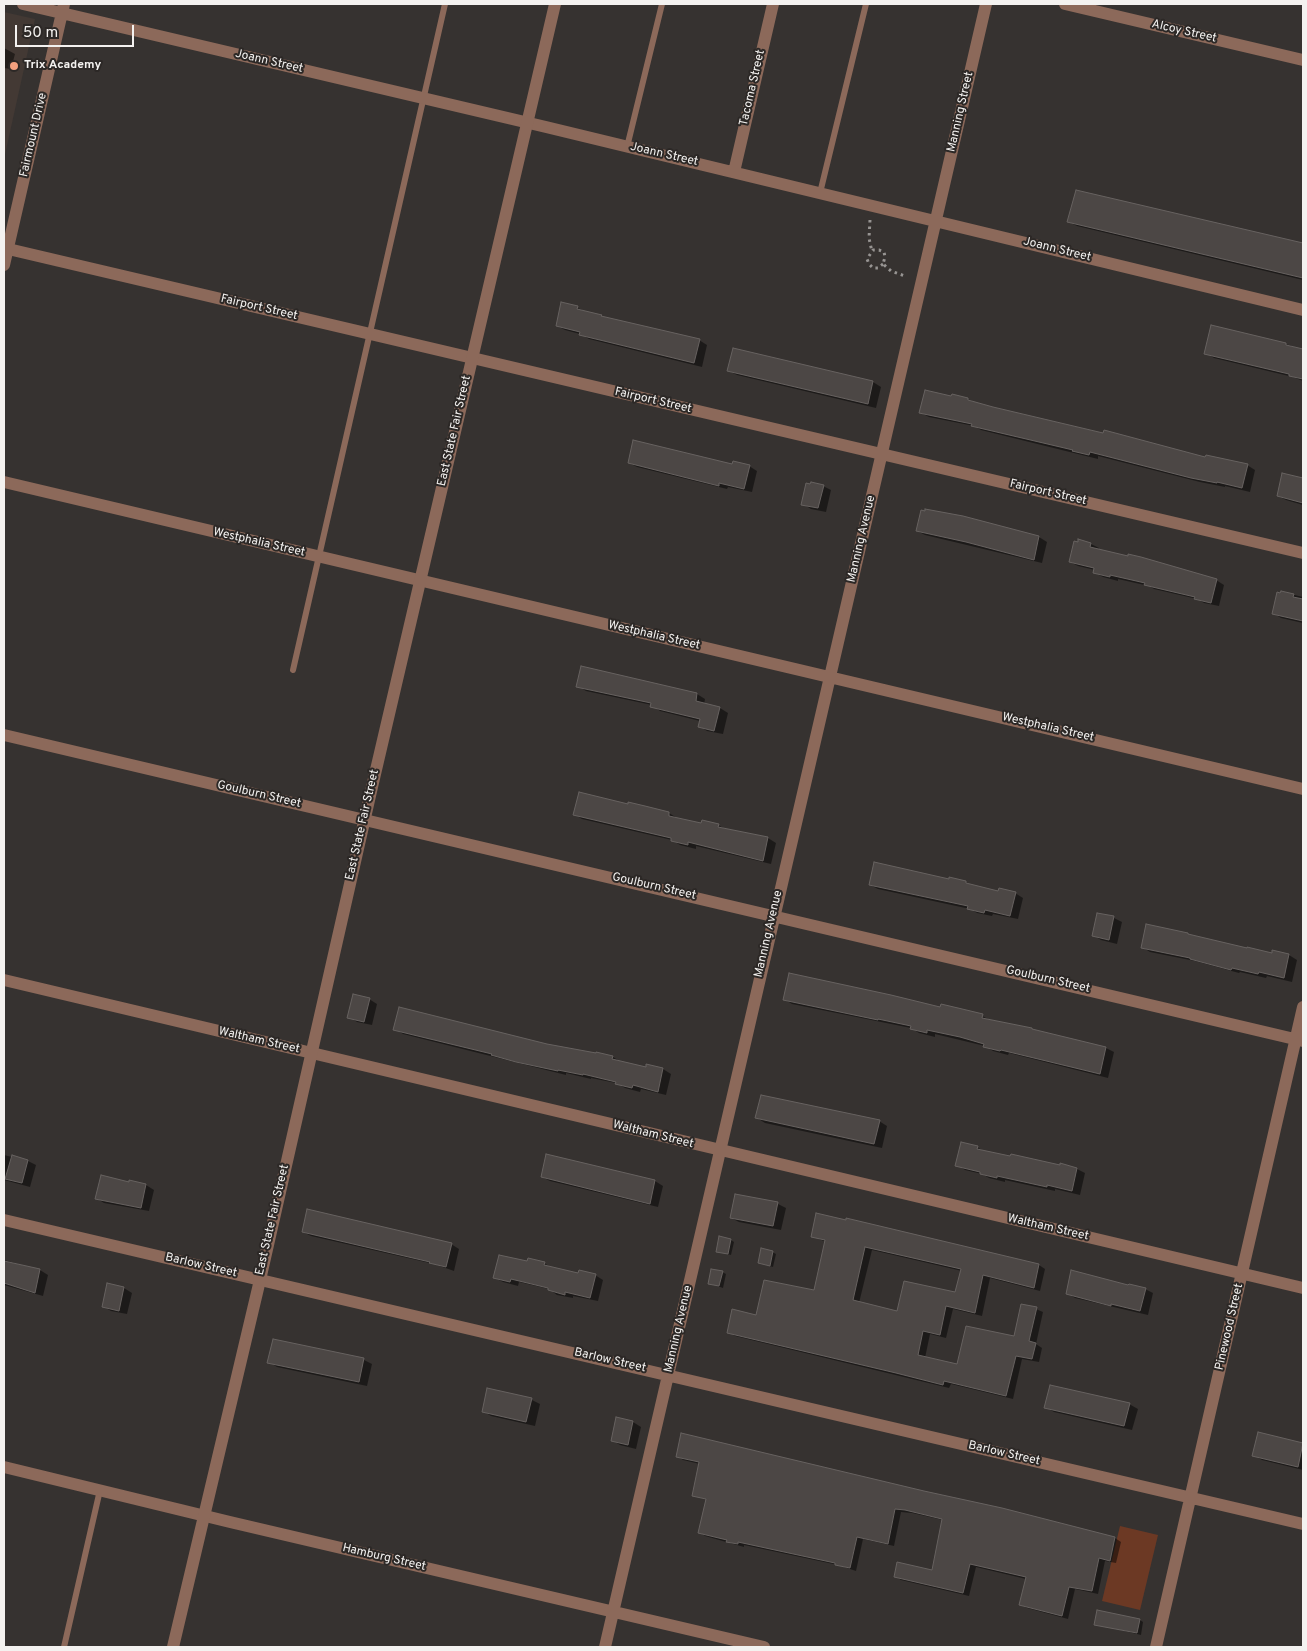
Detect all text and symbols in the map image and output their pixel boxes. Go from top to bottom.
scale bar [18,15,136,47]
street label: Alcoy Street [1150,18,1218,46]
text: 50 m [23,24,58,43]
street label: Joann Street [234,47,304,77]
street label: Tacoma Street [737,48,769,128]
place label: Trix Academy [24,59,101,73]
marker: Trix Academy [8,60,20,72]
street label: Manning Street [945,70,977,154]
street label: Fairmount Drive [17,91,51,179]
street label: Joann Street [629,140,699,170]
street label: Joann Street [1022,235,1092,265]
street label: Fairport Street [219,292,299,324]
street label: East State Fair Street [435,374,475,488]
street label: Fairport Street [613,385,693,417]
street label: Fairport Street [1008,477,1088,509]
street label: Manning Avenue [845,494,879,584]
street label: Westphalia Street [212,525,306,561]
street label: Westphalia Street [607,618,701,654]
street label: Westphalia Street [1001,710,1095,746]
street label: East State Fair Street [343,768,383,882]
street label: Goulburn Street [216,778,302,812]
street label: Goulburn Street [611,870,697,904]
street label: Manning Avenue [752,889,786,979]
street label: Goulburn Street [1005,963,1091,997]
street label: Waltham Street [217,1025,301,1057]
street label: Waltham Street [611,1118,695,1152]
street label: East State Fair Street [253,1163,293,1277]
street label: Waltham Street [1006,1212,1090,1244]
street label: Barlow Street [164,1251,238,1281]
street label: Pinewood Street [1213,1282,1247,1372]
street label: Manning Avenue [662,1284,696,1374]
street label: Barlow Street [573,1346,647,1376]
street label: Barlow Street [967,1439,1041,1469]
street label: Hamburg Street [341,1541,427,1575]

